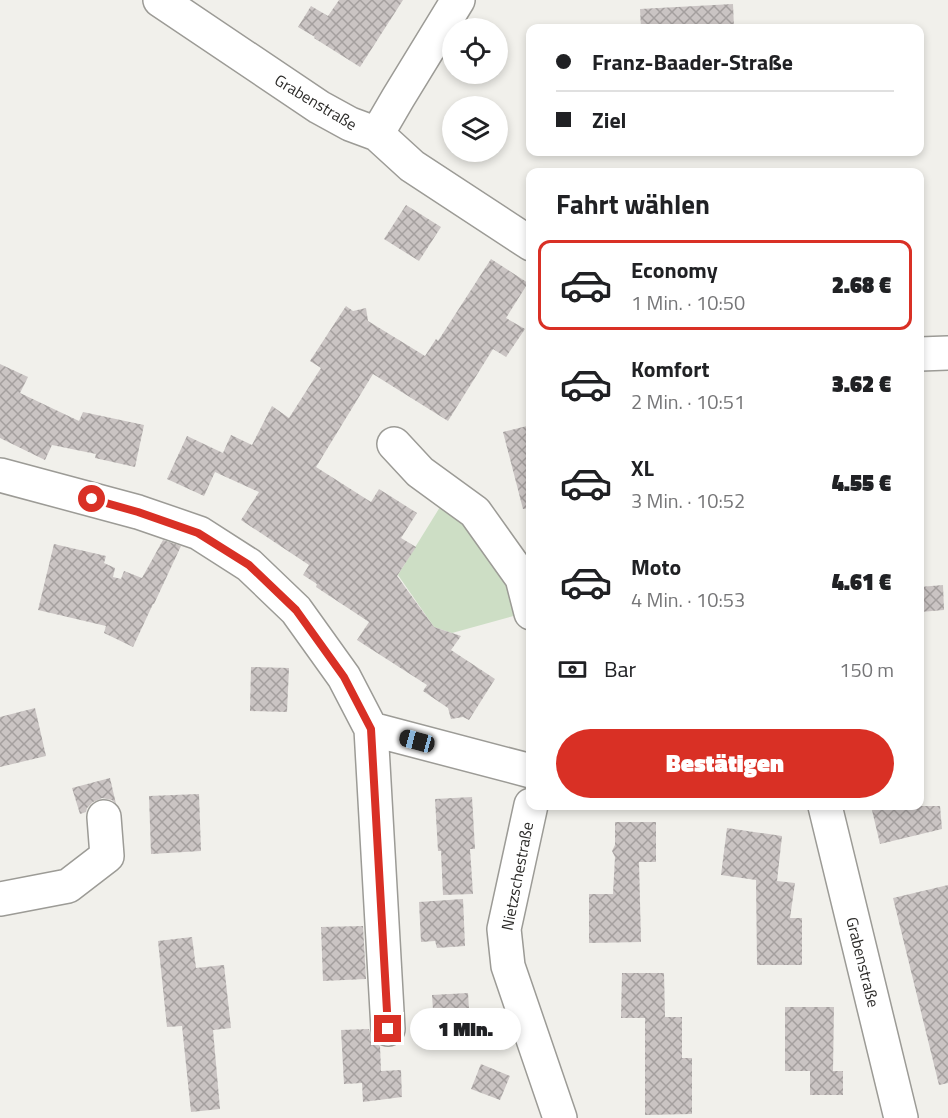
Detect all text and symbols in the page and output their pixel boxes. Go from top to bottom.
map controls [442,18,508,162]
button: locate [442,18,508,84]
text: Franz-Baader-Straße [592,45,793,79]
street label: Grabenstraße [270,68,362,136]
button: layers [442,96,508,162]
text: Ziel [592,103,627,137]
text: Fahrt wählen [556,183,710,224]
text: Economy [631,253,718,287]
icon: car [559,258,613,312]
text: 2.68 € [832,268,891,302]
text: 1 Min. · 10:50 [631,287,745,318]
text: Komfort [631,352,710,386]
icon: car [559,357,613,411]
text: 3.62 € [832,367,891,401]
text: 2 Min. · 10:51 [631,386,745,417]
text: XL [631,451,654,485]
icon: car [559,456,613,510]
text: 4.55 € [832,466,891,500]
route start [78,485,105,512]
text: 3 Min. · 10:52 [631,485,745,516]
text: Moto [631,550,681,584]
icon: car [559,555,613,609]
text: 4.61 € [832,565,891,599]
text: 4 Min. · 10:53 [631,584,745,615]
text: Bar [604,652,636,686]
icon: cash [556,653,589,686]
text: 150 m [839,654,894,685]
car [397,728,437,754]
button: Bestätigen [556,729,894,798]
street label: Nietzschestraße [495,820,539,932]
street label: Grabenstraße [840,914,886,1010]
callout: 1 Min. [409,1008,520,1050]
text: 1 Min. [438,1013,493,1044]
route end [374,1015,401,1042]

